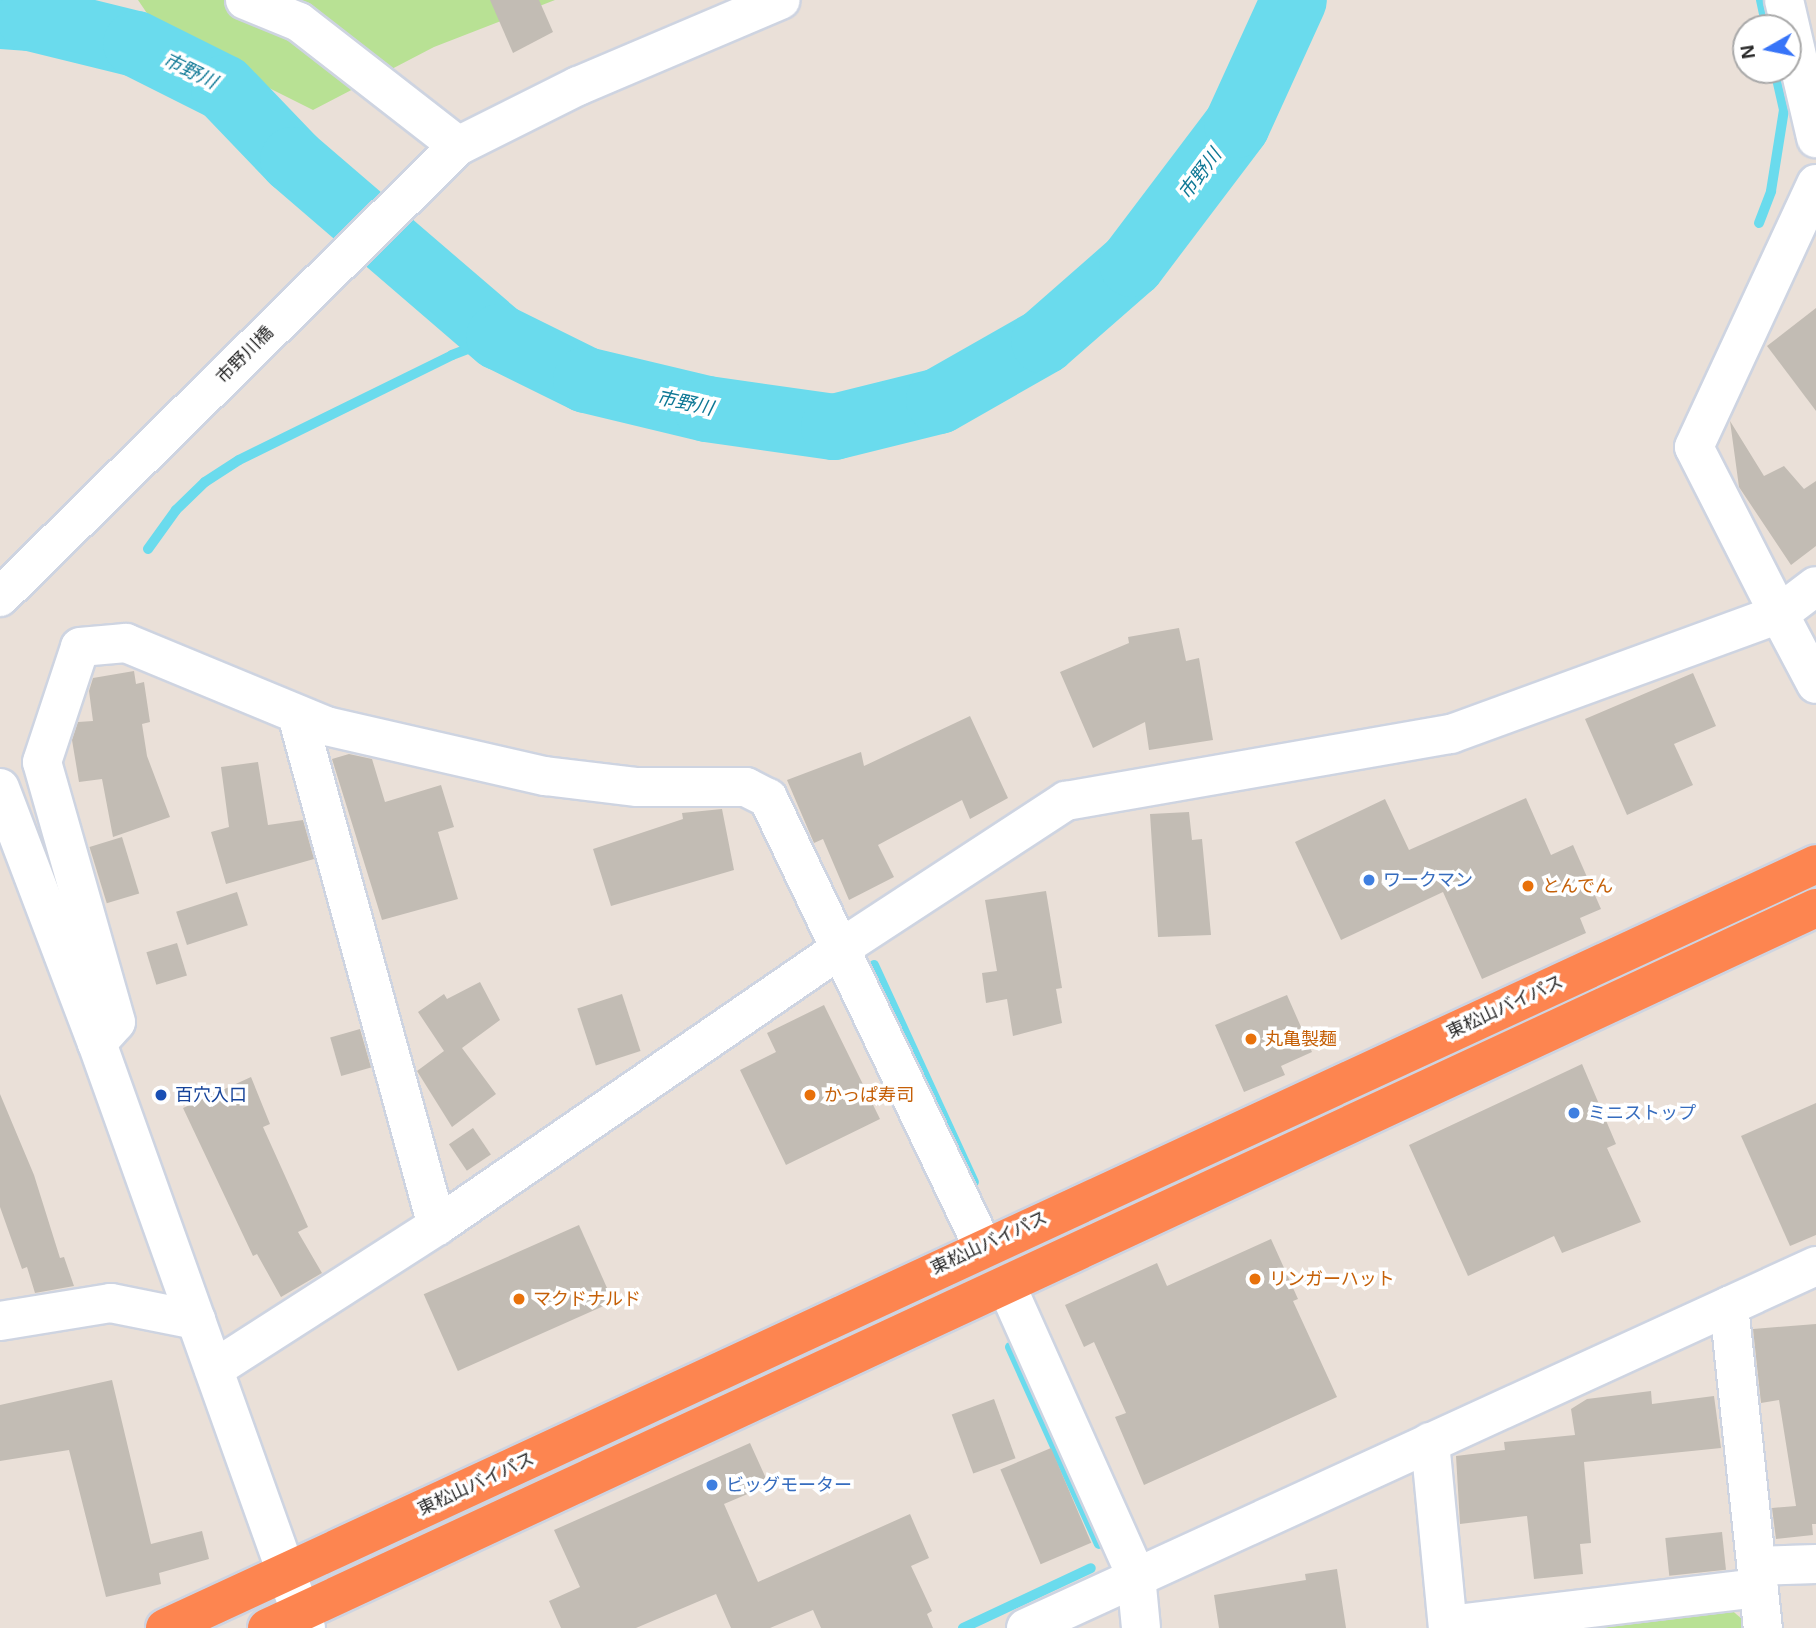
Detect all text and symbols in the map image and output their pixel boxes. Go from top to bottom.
north arrow [1732,14,1802,84]
text: N [1736,44,1759,60]
water label: 市野川 [159,48,221,94]
water label: 市野川 [1174,144,1226,204]
street label: 市野川橋 [212,322,278,388]
water label: 市野川 [655,386,715,420]
place label: ワークマン [1383,869,1473,891]
marker: ワークマン [1361,872,1377,888]
place label: とんでん [1542,875,1614,897]
marker: とんでん [1520,878,1536,894]
street label: 東松山バイパス [1443,971,1567,1043]
place label: 丸亀製麺 [1265,1028,1337,1050]
marker: 丸亀製麺 [1243,1031,1259,1047]
place label: 百穴入口 [175,1084,247,1106]
place label: かっぱ寿司 [824,1084,914,1106]
marker: 百穴入口 [153,1087,169,1103]
marker: かっぱ寿司 [802,1087,818,1103]
place label: ミニストップ [1588,1102,1696,1124]
marker: ミニストップ [1566,1105,1582,1121]
street label: 東松山バイパス [927,1207,1051,1279]
place label: リンガーハット [1269,1268,1395,1290]
marker: リンガーハット [1247,1271,1263,1287]
place label: マクドナルド [533,1288,641,1310]
marker: マクドナルド [511,1291,527,1307]
street label: 東松山バイパス [414,1448,538,1520]
place label: ビッグモーター [726,1474,852,1496]
marker: ビッグモーター [704,1477,720,1493]

